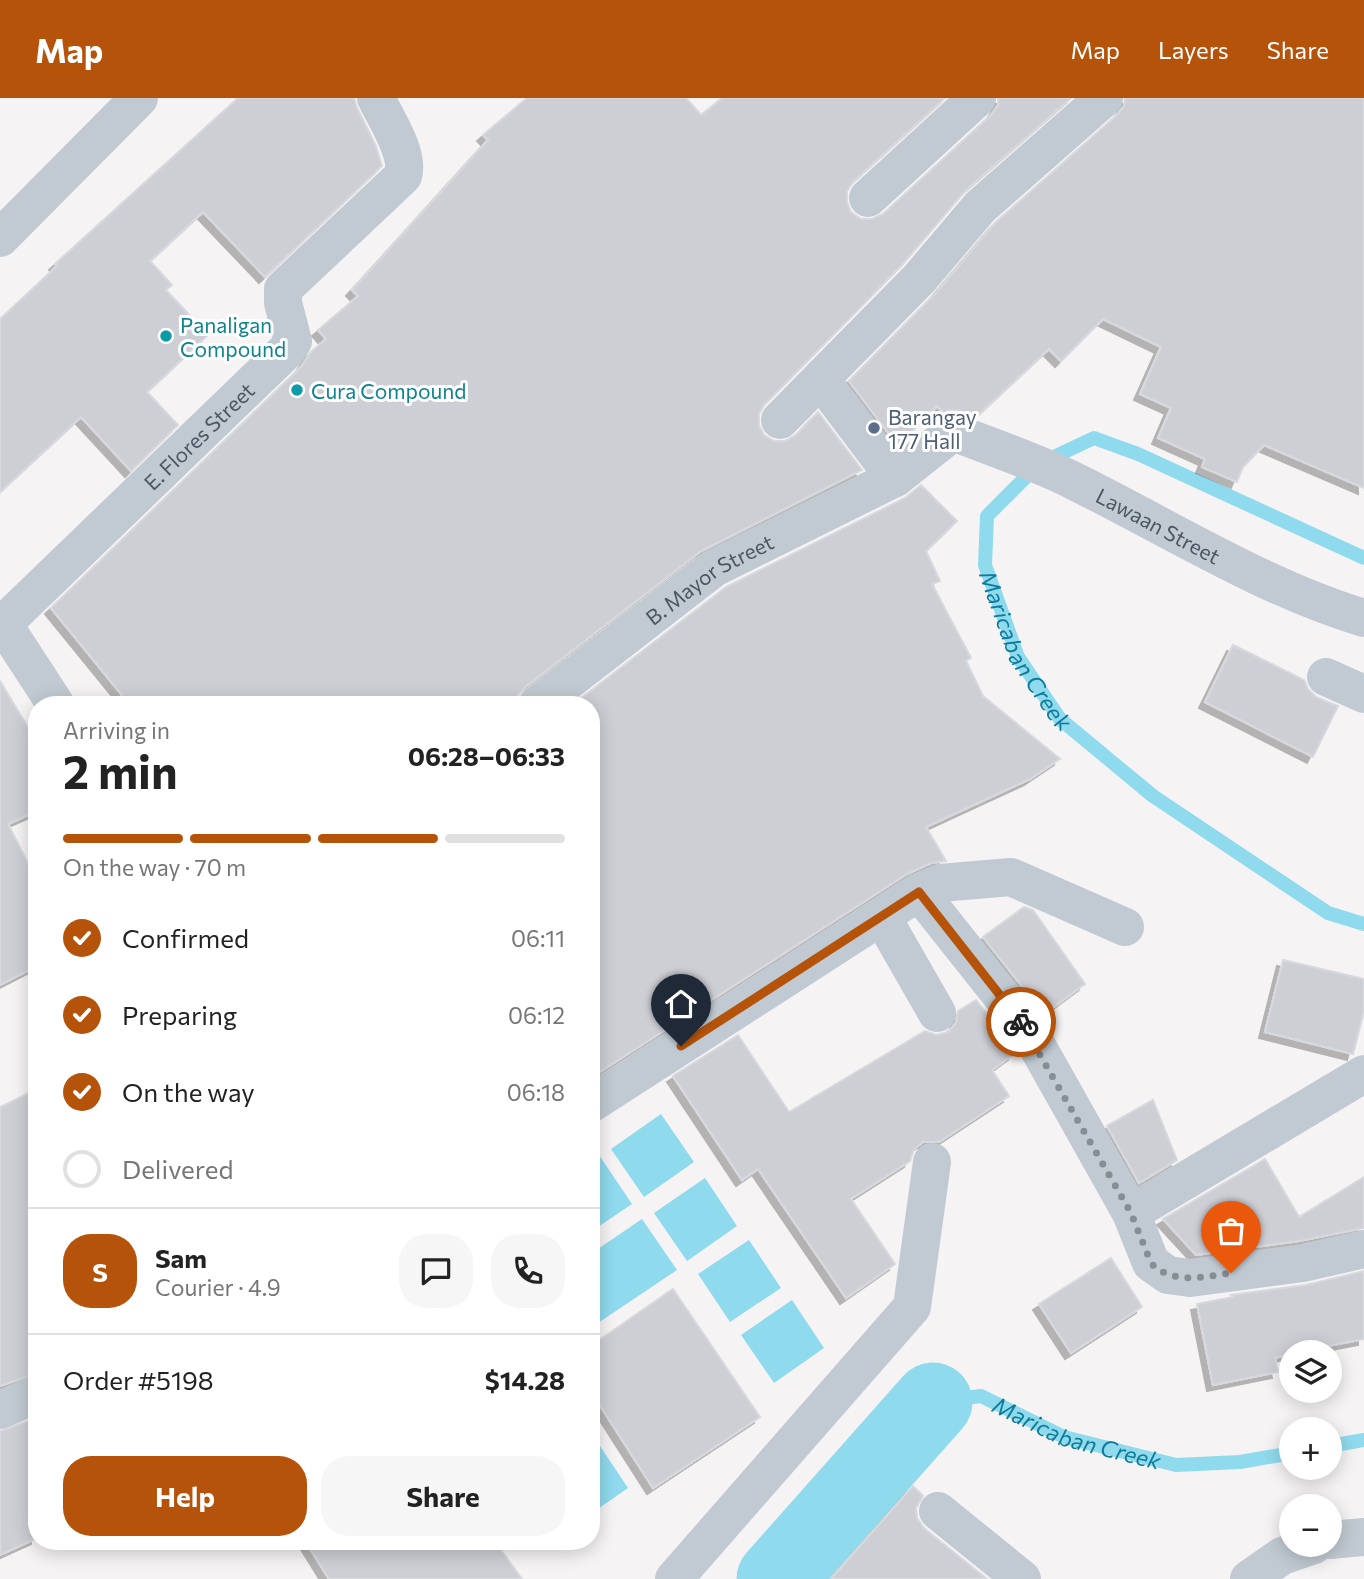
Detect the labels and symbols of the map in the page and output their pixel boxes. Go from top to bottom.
place label: Panaligan Compound [180,312,286,361]
marker: Panaligan Compound [158,328,174,344]
street label: E. Flores Street [138,377,259,494]
place label: Cura Compound [311,378,466,403]
marker: Cura Compound [289,382,305,398]
place label: Barangay 177 Hall [888,404,977,453]
marker: Barangay 177 Hall [866,420,882,436]
street label: Lawaan Street [1092,482,1225,568]
street label: B. Mayor Street [640,528,777,629]
water label: Maricaban Creek [974,566,1078,737]
pin [651,974,711,1046]
courier [986,987,1056,1057]
pin [1201,1201,1261,1273]
water label: Maricaban Creek [988,1390,1164,1475]

